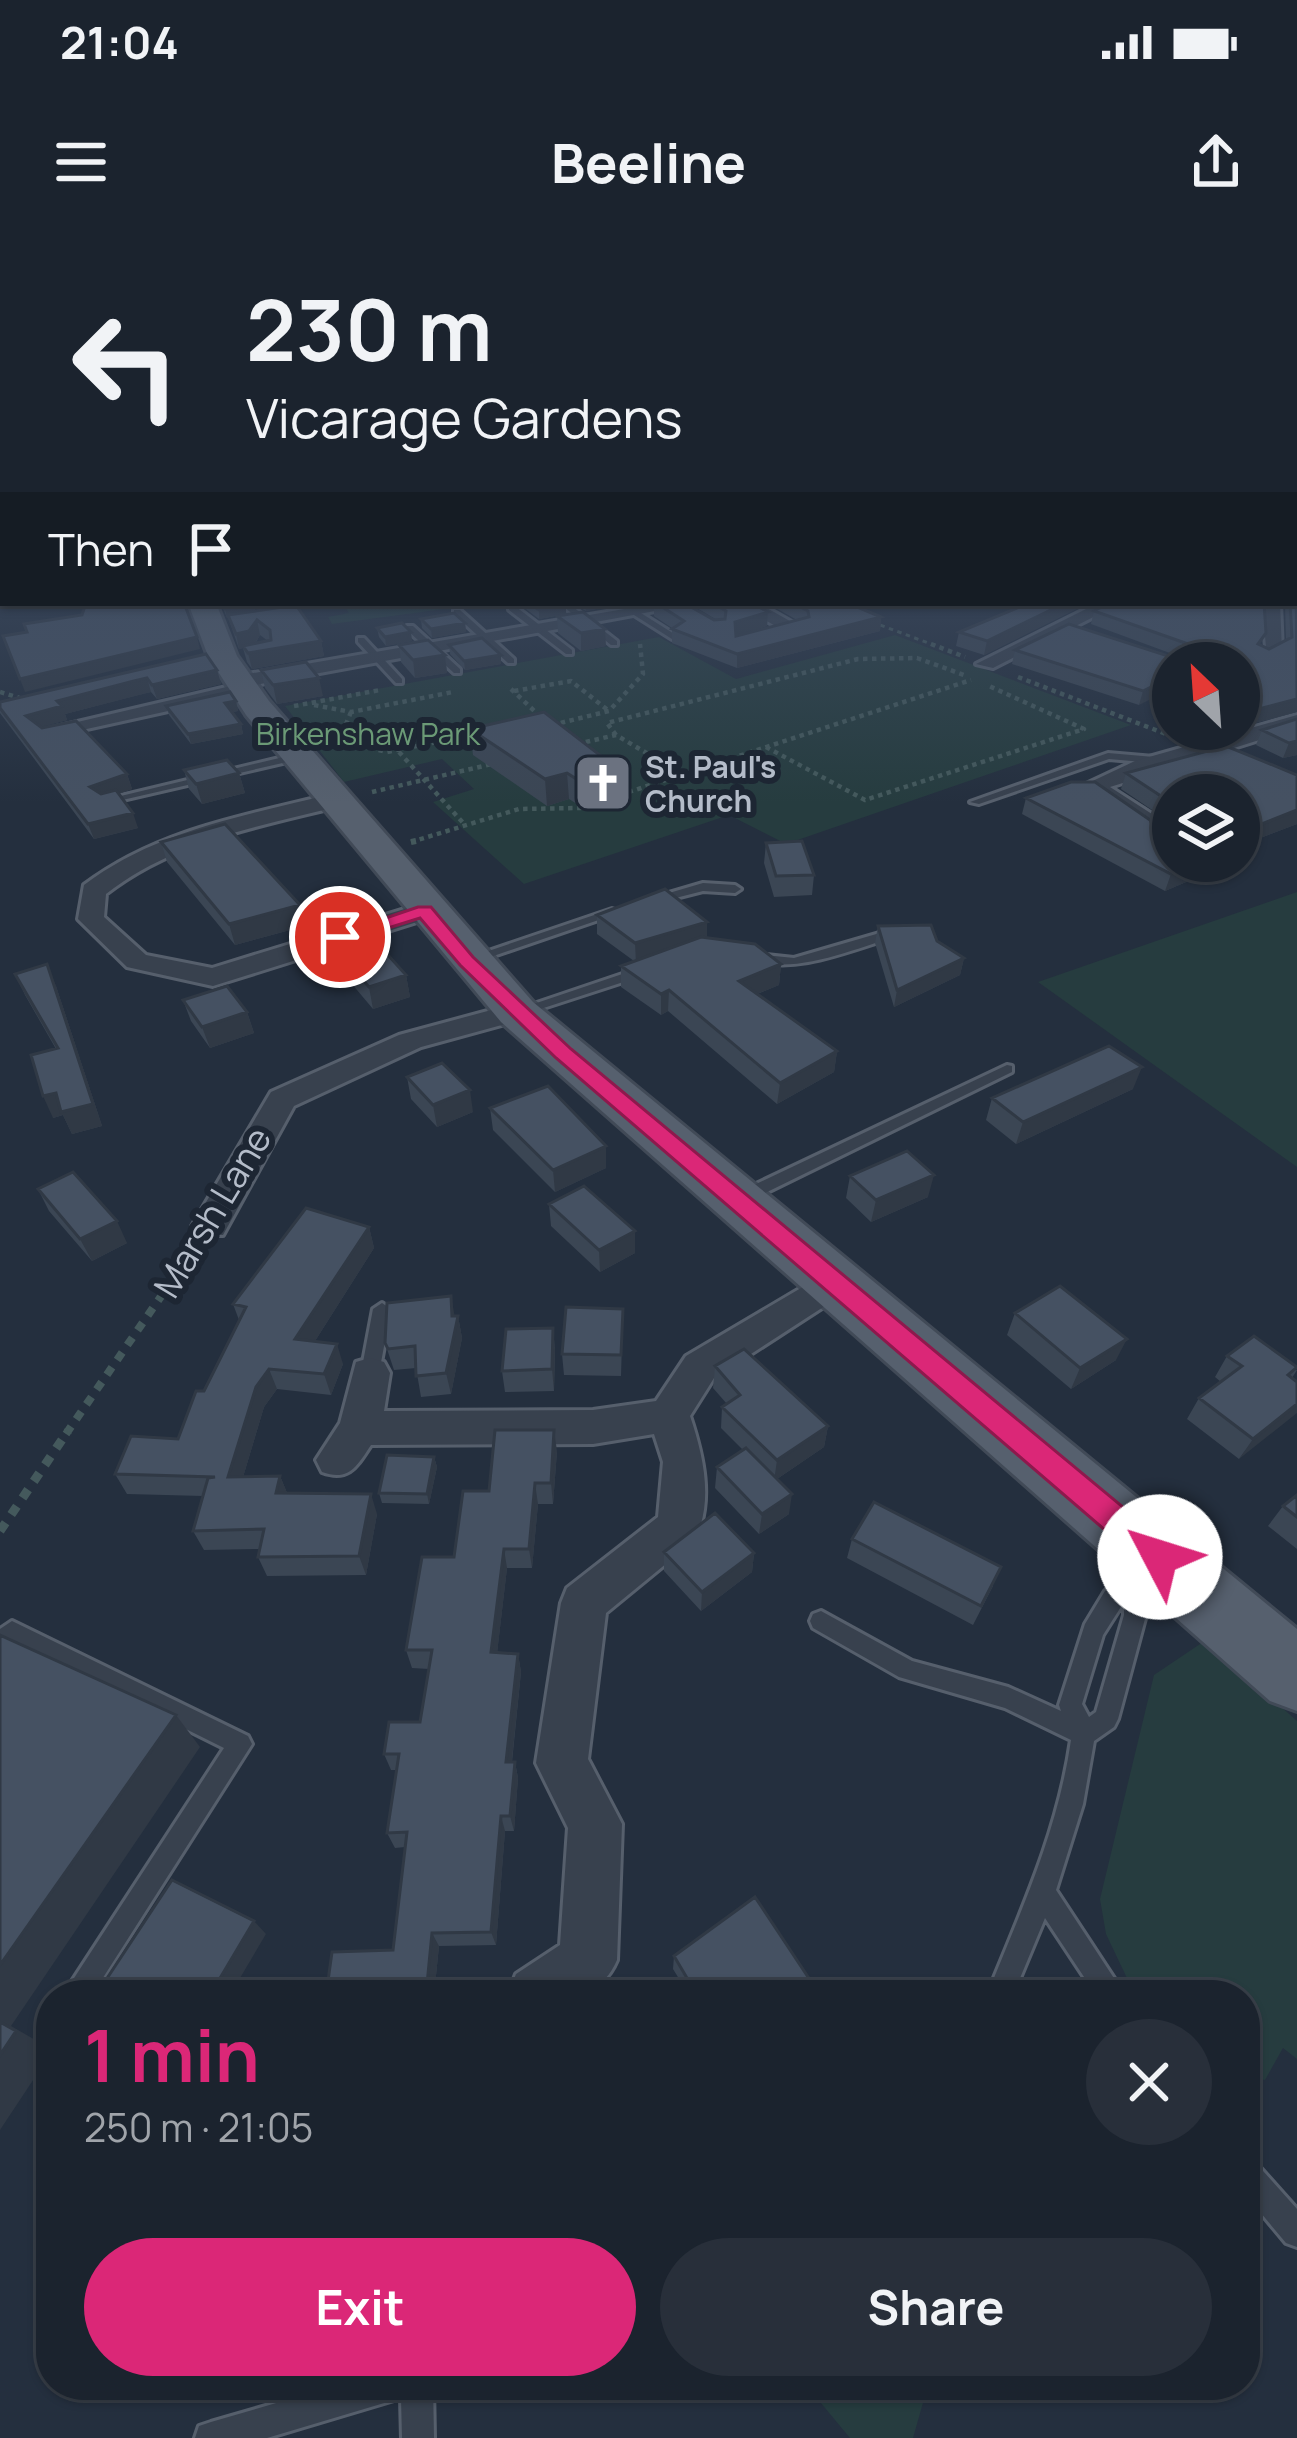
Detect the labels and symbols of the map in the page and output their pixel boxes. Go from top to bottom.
north arrow [1152,642,1260,750]
park label: Birkenshaw Park [256,713,481,754]
place label: St. Paul's Church [645,746,776,821]
church icon: St. Paul's Church [572,752,634,814]
pin [289,886,391,988]
street label: Marsh Lane [142,1118,282,1306]
position arrow [1097,1494,1223,1620]

